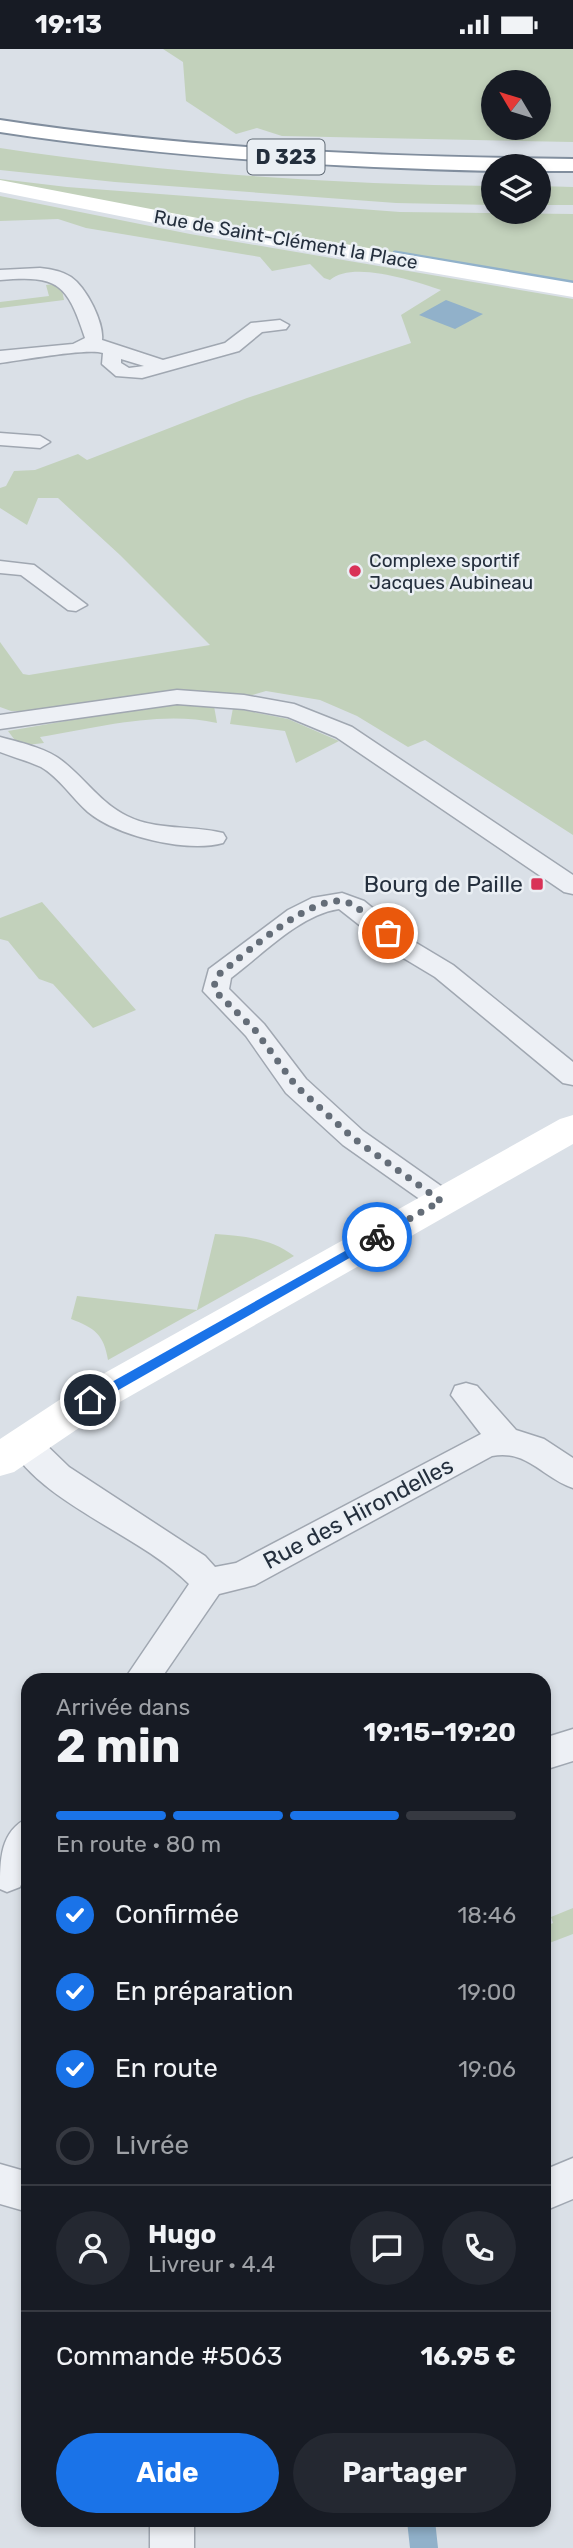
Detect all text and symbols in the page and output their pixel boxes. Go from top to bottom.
text: 19:13 [35,9,102,40]
north arrow [481,70,551,140]
map controls [481,70,551,224]
road number: D 323 [247,139,324,175]
button: layers [481,154,551,224]
street label: Rue de Saint-Clément la Place [152,205,420,274]
place label: Complexe sportif Jacques Aubineau [369,549,533,594]
marker: Complexe sportif Jacques Aubineau [347,563,363,579]
place label: Bourg de Paille [364,870,523,898]
marker: Bourg de Paille [529,876,545,892]
pin [358,903,418,963]
icon: bag [369,914,407,952]
courier [342,1202,412,1272]
icon: bike [358,1218,396,1256]
pin [60,1370,120,1430]
icon: home [71,1381,109,1419]
street label: Rue des Hirondelles [258,1451,458,1575]
text: Arrivée dans [56,1693,190,1721]
text: 19:15–19:20 [363,1717,516,1748]
text: 2 min [56,1719,181,1774]
text: En route · 80 m [56,1830,221,1858]
icon: check [56,1896,94,1934]
text: Confirmée [115,1899,239,1930]
text: 18:46 [457,1901,516,1929]
icon: check [56,1973,94,2011]
text: En préparation [115,1976,293,2007]
text: 19:00 [457,1978,516,2006]
icon: check [56,2050,94,2088]
text: En route [115,2053,218,2084]
text: 19:06 [458,2055,516,2083]
text: Livrée [115,2130,189,2161]
button: person [56,2211,130,2285]
button: chat [350,2211,424,2285]
button: phone [442,2211,516,2285]
text: Hugo [148,2219,216,2250]
text: Livreur · 4.4 [148,2250,275,2278]
text: Commande #5063 [56,2341,282,2372]
text: 16.95 € [420,2341,516,2372]
button: Aide [56,2433,279,2513]
button: Partager [293,2433,516,2513]

